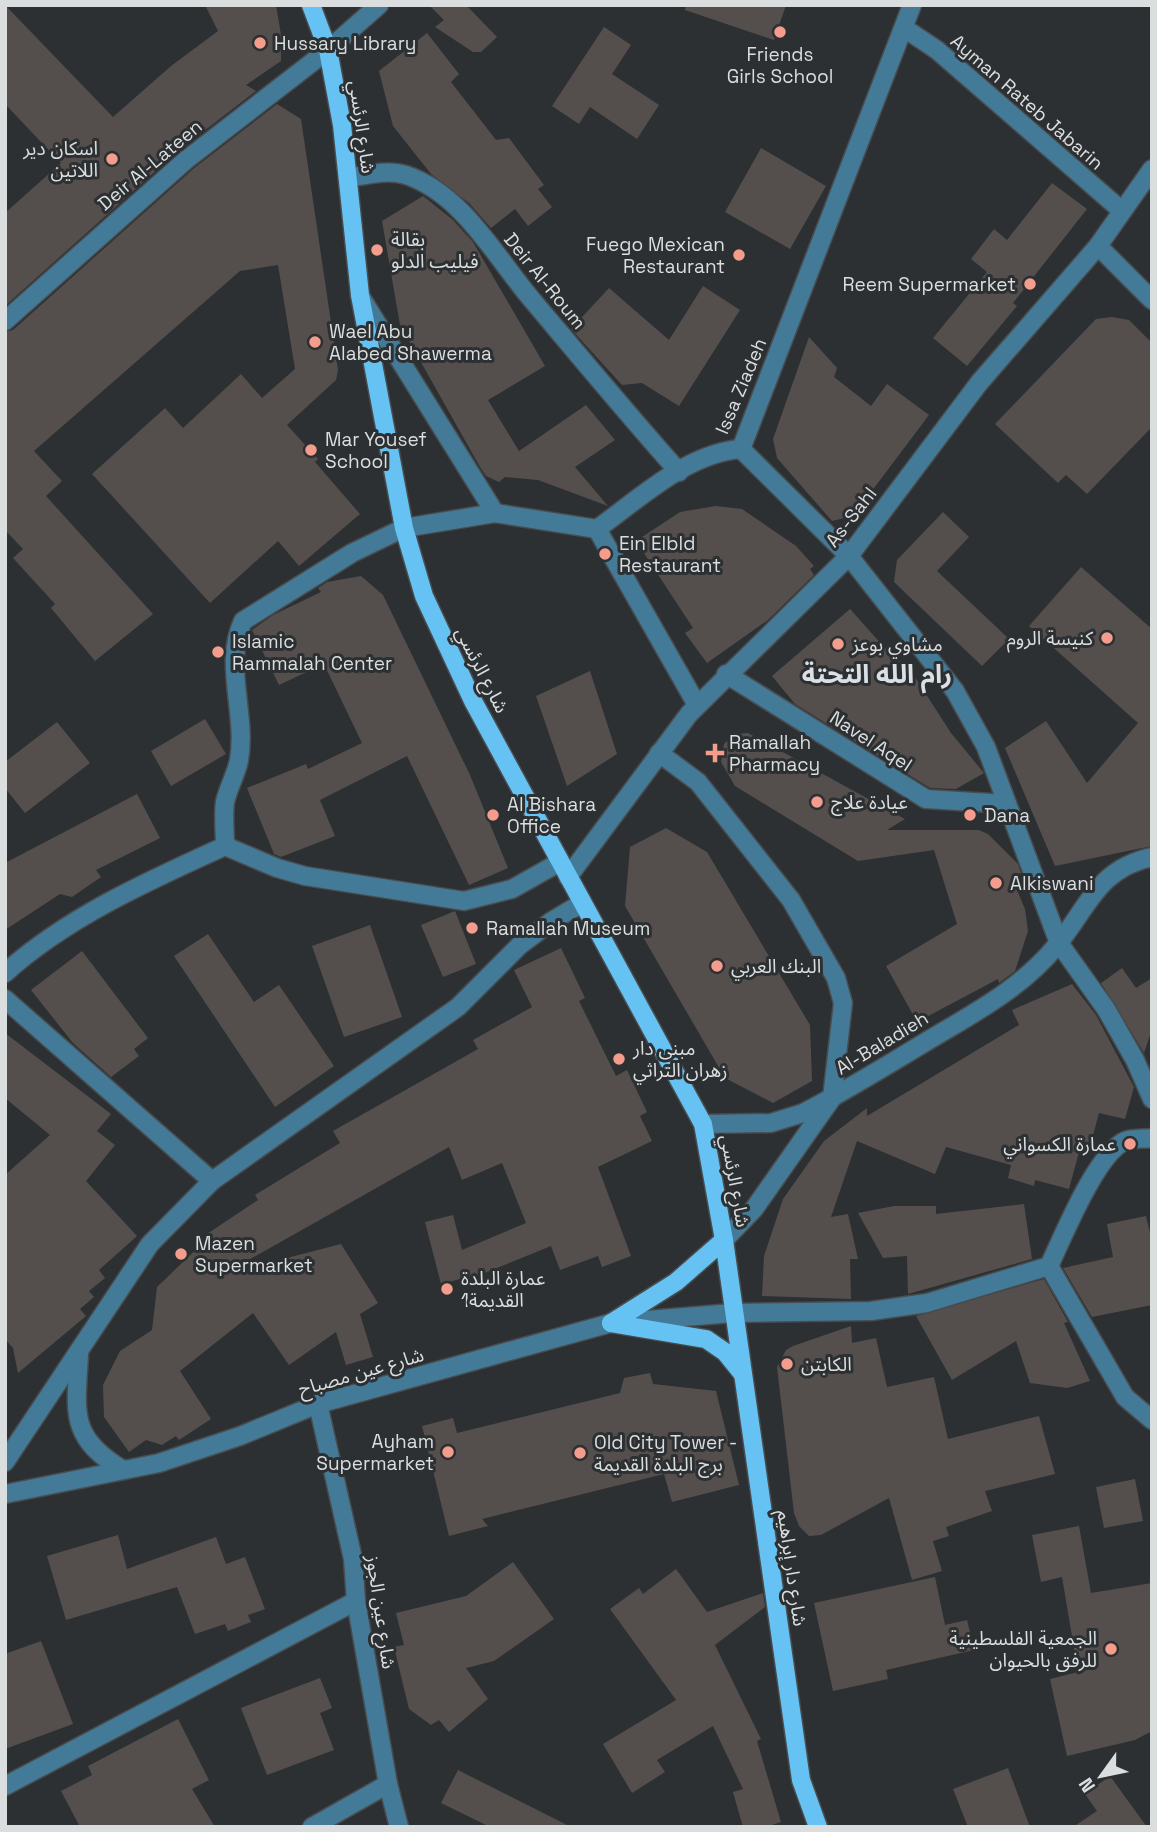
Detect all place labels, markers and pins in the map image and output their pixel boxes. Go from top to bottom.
marker: Friends Girls School [772,24,788,40]
place label: Hussary Library [274,31,416,56]
marker: Hussary Library [252,35,268,51]
place label: Friends Girls School [727,42,833,89]
place label: اسكان دير اللاتين [22,136,98,183]
marker: اسكان دير اللاتين [104,151,120,167]
place label: بقالة فيليب الدلو [391,227,479,274]
place label: Fuego Mexican Restaurant [586,232,725,279]
marker: بقالة فيليب الدلو [369,242,385,258]
marker: Fuego Mexican Restaurant [731,247,747,263]
place label: Reem Supermarket [843,272,1016,297]
marker: Reem Supermarket [1022,276,1038,292]
place label: Wael Abu Alabed Shawerma [329,319,492,366]
marker: Wael Abu Alabed Shawerma [307,334,323,350]
place label: Mar Yousef School [325,427,427,474]
marker: Mar Yousef School [303,442,319,458]
place label: Ein Elbld Restaurant [619,531,721,578]
marker: Ein Elbld Restaurant [597,546,613,562]
place label: كنيسة الروم [1007,626,1094,653]
place label: Islamic Rammalah Center [232,629,392,676]
marker: كنيسة الروم [1099,630,1115,646]
place label: مشاوي بوعز [851,632,943,659]
marker: مشاوي بوعز [830,636,846,652]
marker: Islamic Rammalah Center [210,644,226,660]
place label: Ramallah Pharmacy [729,730,820,777]
marker: Ramallah Pharmacy [707,745,723,761]
place label: عيادة علاج [831,790,908,816]
place label: Al Bishara Office [507,792,596,839]
marker: عيادة علاج [809,794,825,810]
place label: Dana [984,803,1030,828]
marker: Al Bishara Office [485,807,501,823]
marker: Dana [962,807,978,823]
place label: Alkiswani [1010,871,1094,896]
marker: Alkiswani [988,875,1004,891]
place label: Ramallah Museum [486,916,650,941]
marker: Ramallah Museum [464,920,480,936]
place label: البنك العربي [731,954,821,981]
marker: البنك العربي [709,958,725,974]
place label: مبنى دار زهران التراثي [632,1036,727,1085]
marker: مبنى دار زهران التراثي [611,1051,627,1067]
place label: عمارة الكسواني [1003,1132,1116,1159]
marker: عمارة الكسواني [1122,1136,1138,1152]
place label: Mazen Supermarket [195,1231,313,1278]
marker: Mazen Supermarket [173,1246,189,1262]
place label: عمارة البلدة القديمة1 [461,1266,545,1313]
marker: عمارة البلدة القديمة1 [439,1281,455,1297]
place label: الكابتن [801,1352,852,1377]
marker: الكابتن [779,1356,795,1372]
place label: Ayham Supermarket [316,1429,434,1476]
place label: Old City Tower - برج البلدة القديمة [594,1430,737,1478]
marker: Ayham Supermarket [440,1444,456,1460]
marker: Old City Tower - برج البلدة القديمة [572,1445,588,1461]
place label: الجمعية الفلسطينية للرفق بالحيوان [949,1626,1097,1673]
marker: الجمعية الفلسطينية للرفق بالحيوان [1103,1641,1119,1657]

